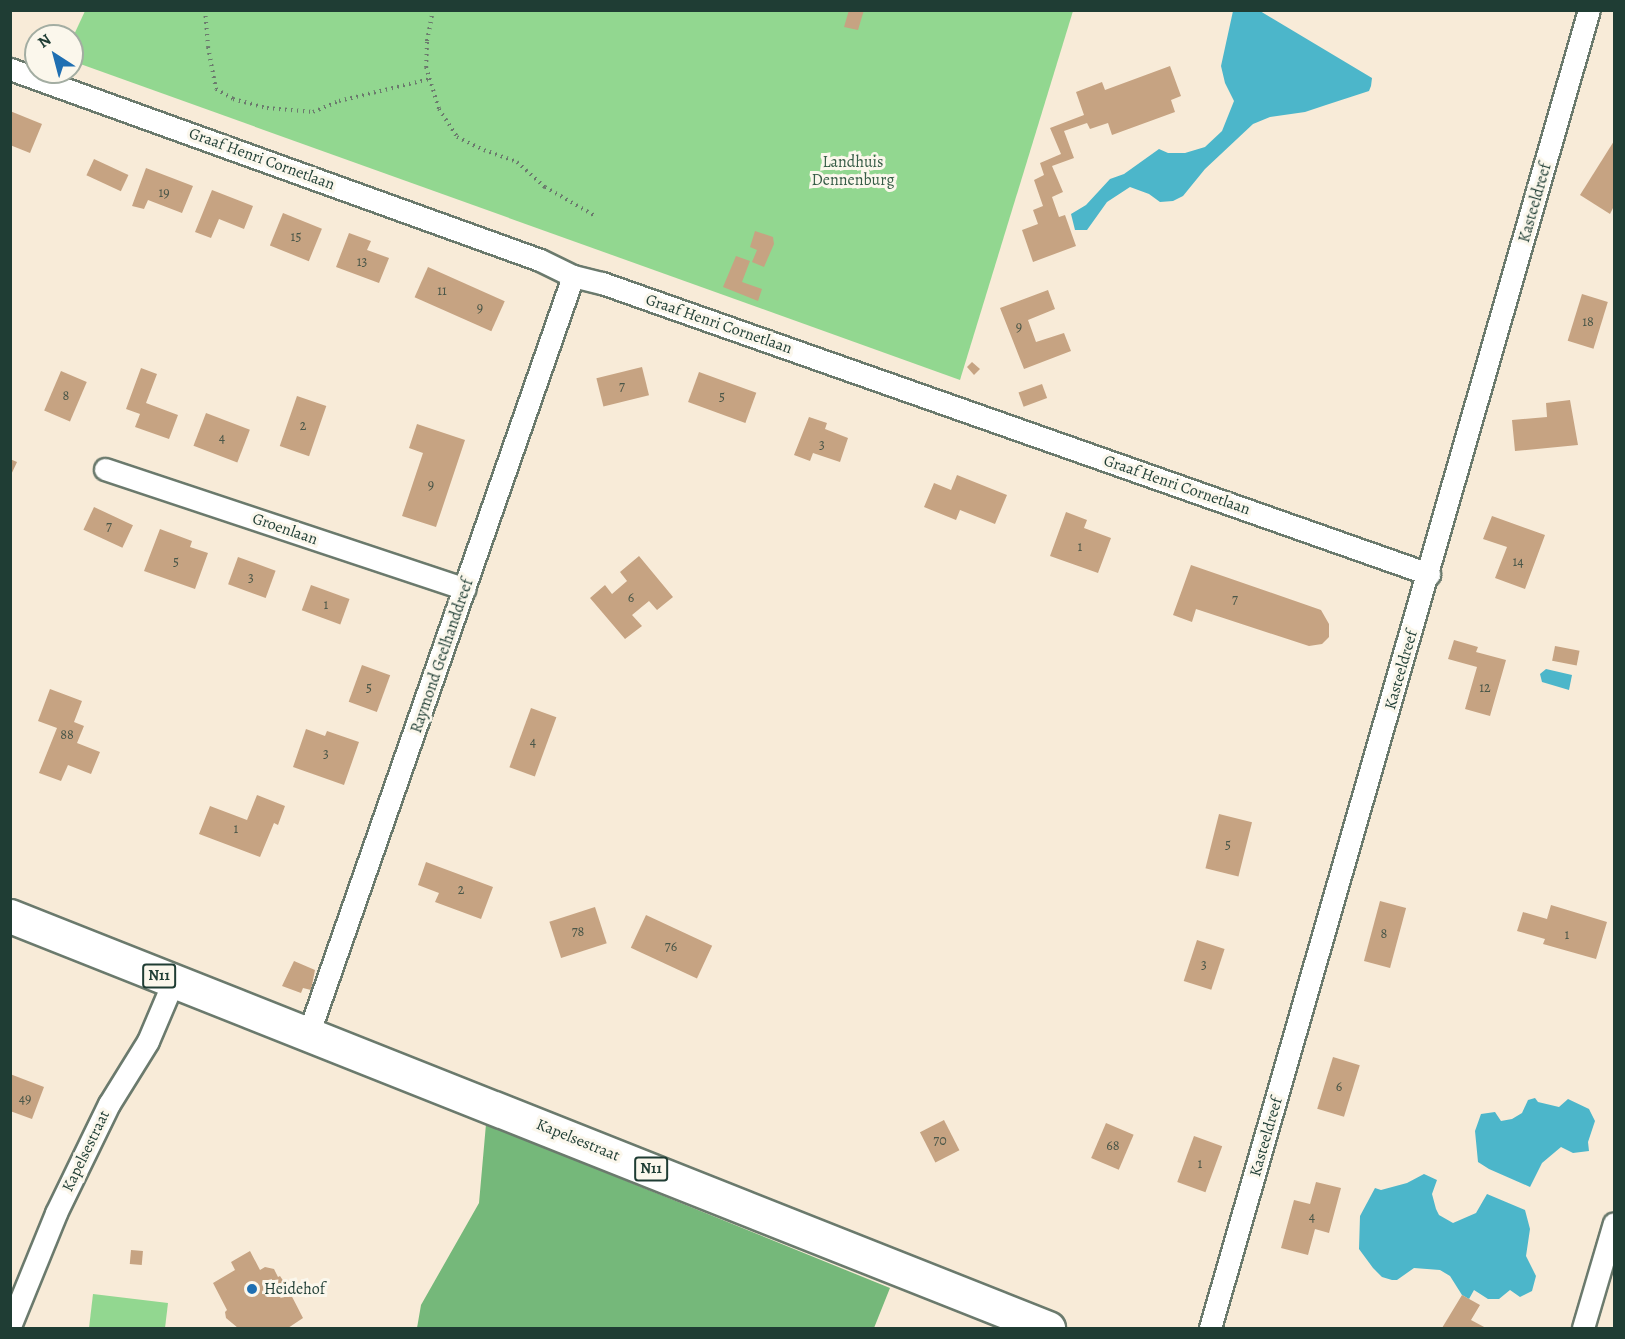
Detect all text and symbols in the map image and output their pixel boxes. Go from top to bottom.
north arrow [24,24,84,84]
text: N [33,29,56,53]
street label: Graaf Henri Cornetlaan [186,124,338,194]
park label: Landhuis Dennenburg [812,152,894,190]
street label: Kasteeldreef [1515,161,1555,245]
house number: 19 [158,185,170,201]
house number: 15 [291,229,301,245]
house number: 13 [357,254,367,270]
house number: 11 [437,283,447,299]
street label: Graaf Henri Cornetlaan [643,290,795,358]
house number: 9 [477,300,483,316]
house number: 18 [1582,314,1594,330]
house number: 9 [1016,319,1022,335]
house number: 7 [619,379,625,395]
house number: 8 [63,388,69,404]
house number: 5 [719,389,725,405]
house number: 2 [300,418,306,434]
house number: 4 [219,430,225,446]
house number: 3 [819,437,825,453]
street label: Graaf Henri Cornetlaan [1101,451,1253,519]
house number: 9 [428,477,434,493]
street label: Groenlaan [250,509,320,549]
house number: 7 [106,519,112,535]
house number: 1 [1078,539,1082,555]
house number: 5 [173,554,179,570]
house number: 14 [1512,554,1524,570]
house number: 3 [248,570,254,586]
street label: Raymond Geelhanddreef [407,576,477,736]
house number: 6 [628,590,634,606]
house number: 7 [1232,592,1238,608]
house number: 1 [324,597,328,613]
street label: Kasteeldreef [1381,628,1421,712]
house number: 5 [366,680,372,696]
house number: 12 [1479,680,1491,696]
house number: 88 [60,727,74,743]
house number: 4 [530,734,536,750]
house number: 3 [323,746,329,762]
house number: 1 [234,821,238,837]
house number: 5 [1225,837,1231,853]
house number: 2 [458,882,464,898]
house number: 78 [572,924,584,940]
house number: 8 [1381,926,1387,942]
house number: 1 [1565,927,1569,943]
house number: 76 [665,939,677,955]
house number: 3 [1201,957,1207,973]
road number: N11 [141,964,177,988]
house number: 6 [1336,1079,1342,1095]
house number: 49 [19,1091,31,1107]
street label: Kasteeldreef [1246,1095,1286,1179]
street label: Kapelsestraat [58,1107,114,1195]
street label: Kapelsestraat [533,1115,623,1165]
house number: 70 [933,1133,947,1149]
house number: 68 [1106,1138,1120,1154]
house number: 1 [1198,1156,1202,1172]
road number: N11 [633,1157,669,1181]
house number: 4 [1309,1209,1315,1225]
place label: Heidehof [264,1279,325,1299]
marker: Heidehof [245,1282,259,1296]

